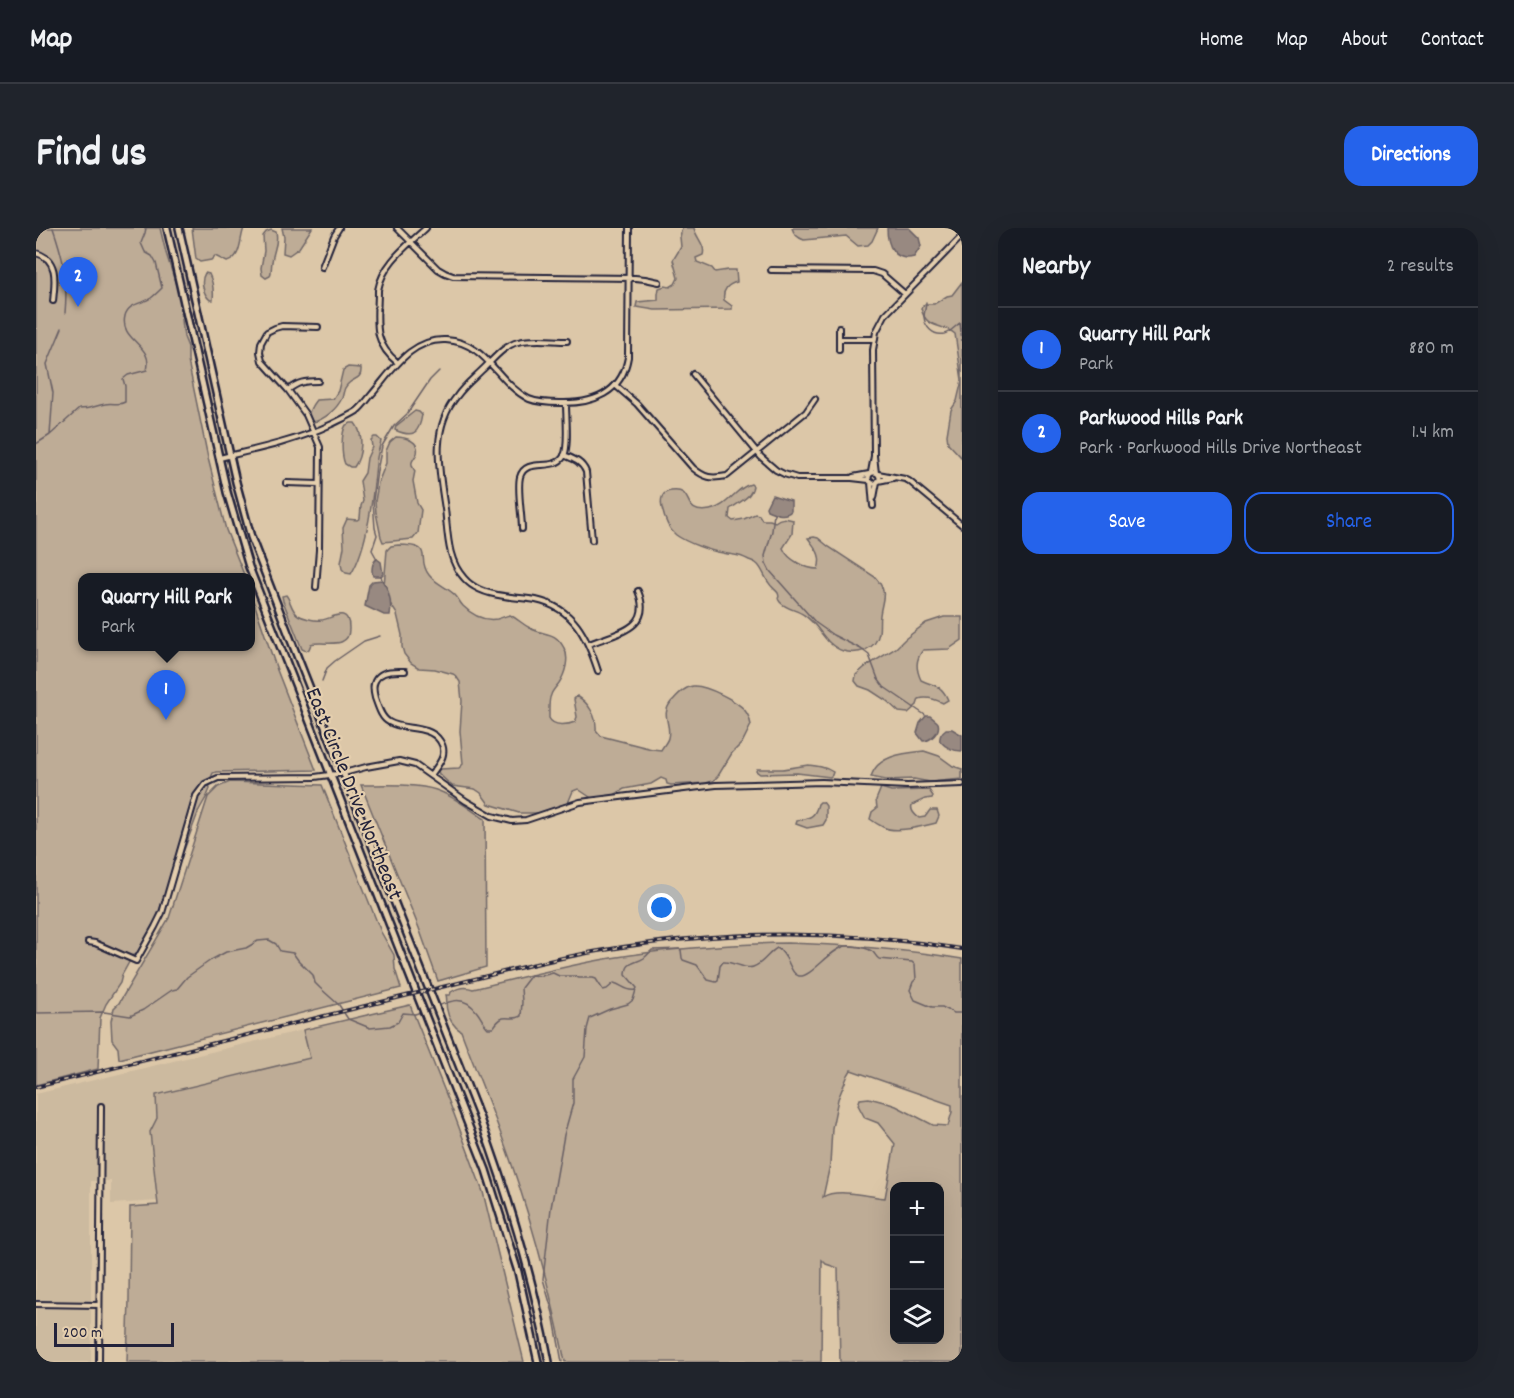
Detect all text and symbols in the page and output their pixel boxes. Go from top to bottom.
text: Map [30,21,72,61]
text: Home [1199,26,1243,56]
text: Map [1276,26,1308,56]
text: About [1341,26,1388,56]
text: Contact [1421,26,1484,56]
text: Find us [36,126,147,186]
button: Directions [1344,126,1478,186]
text: Nearby [1022,249,1090,286]
text: 2 results [1387,253,1454,281]
pin: 2 [58,257,98,307]
text: Quarry Hill Park [1079,320,1210,351]
text: 1 [1039,335,1044,363]
text: 880 m [1409,335,1454,363]
text: Park [1079,351,1113,379]
text: Parkwood Hills Park [1079,404,1243,435]
text: 2 [1037,419,1046,447]
text: 1.4 km [1411,419,1454,447]
text: Park · Parkwood Hills Drive Northeast [1079,435,1362,463]
button: Save [1022,492,1232,554]
button: Share [1244,492,1454,554]
popup [78,573,255,651]
text: Quarry Hill Park [101,583,232,614]
text: Park [101,614,135,642]
pin: 1 [146,670,186,720]
street label: East Circle Drive Northeast [296,684,410,905]
your location [647,893,676,922]
map controls [890,1182,944,1344]
button: + [890,1182,944,1236]
button: − [890,1236,944,1290]
button: layers [890,1290,944,1344]
scale bar [54,1320,174,1348]
text: 200 m [63,1322,102,1345]

